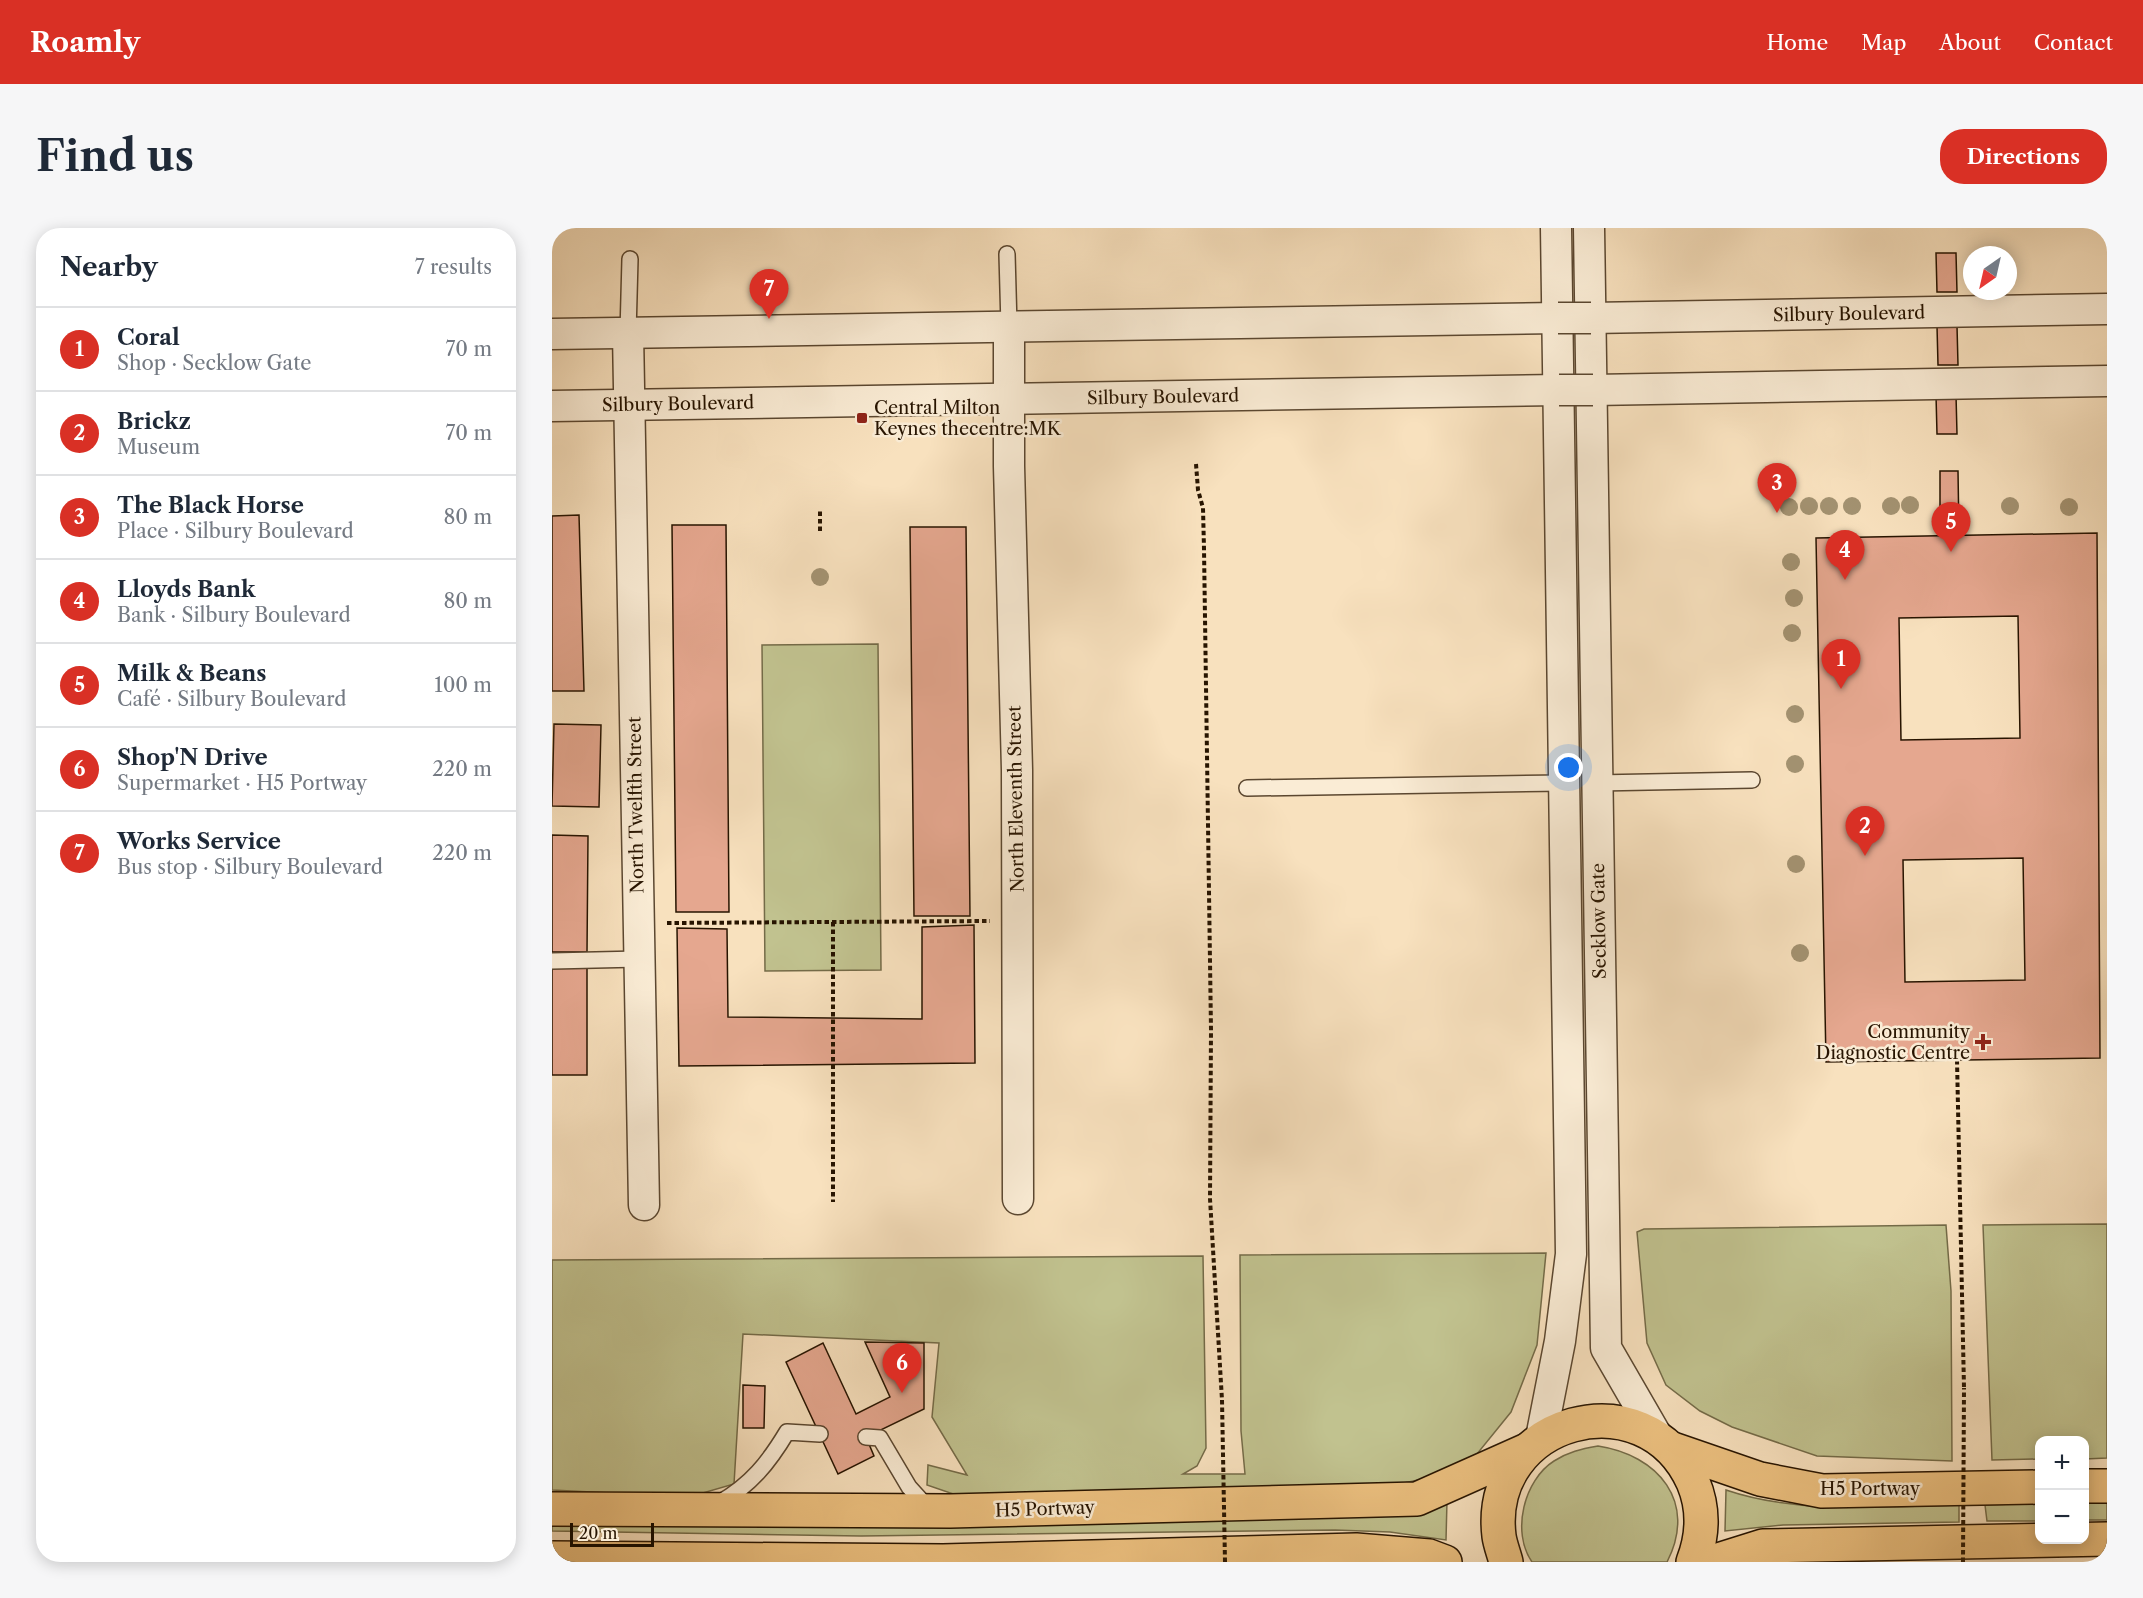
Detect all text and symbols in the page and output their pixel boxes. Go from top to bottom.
text: Roamly [30,25,140,59]
text: Home [1767,30,1828,55]
text: Map [1861,30,1906,55]
text: About [1939,30,2001,55]
text: Contact [2034,30,2113,55]
button: Directions [1940,129,2107,184]
text: Find us [36,130,194,182]
north arrow [1963,246,2017,300]
text: Nearby [60,251,158,283]
text: 7 results [415,255,492,279]
pin: 7 [750,270,788,319]
street label: Silbury Boulevard [1773,302,1925,326]
text: Coral [117,324,180,351]
text: 1 [75,337,84,361]
text: 70 m [446,337,492,361]
text: Shop · Secklow Gate [117,351,311,375]
street label: Silbury Boulevard [1087,385,1239,409]
street label: Silbury Boulevard [602,392,754,416]
place label: Central Milton Keynes thecentre:MK [874,397,1062,440]
text: Brickz [117,408,191,435]
marker: Central Milton Keynes thecentre:MK [855,411,869,425]
text: 2 [74,421,85,445]
text: 70 m [446,421,492,445]
text: Museum [117,435,200,459]
pin: 3 [1758,464,1796,513]
text: The Black Horse [117,492,304,519]
pin: 5 [1932,502,1970,552]
text: 3 [74,505,85,529]
text: 80 m [444,505,492,529]
text: Place · Silbury Boulevard [117,519,354,543]
pin: 4 [1826,530,1864,580]
text: Lloyds Bank [117,576,256,603]
text: 4 [74,589,85,613]
text: 80 m [444,589,492,613]
text: Bank · Silbury Boulevard [117,603,351,627]
pin: 1 [1822,640,1860,689]
text: Milk & Beans [117,660,267,687]
text: 5 [74,673,85,697]
text: 100 m [434,673,492,697]
text: Café · Silbury Boulevard [117,687,346,711]
street label: North Eleventh Street [1003,705,1029,893]
street label: North Twelfth Street [623,716,649,894]
text: Shop'N Drive [117,744,268,771]
your location [1554,753,1583,782]
text: 6 [74,757,85,781]
text: 220 m [432,757,492,781]
text: Supermarket · H5 Portway [117,771,367,795]
pin: 2 [1846,806,1884,856]
text: Works Service [117,828,281,855]
text: 7 [74,841,85,865]
text: 220 m [432,841,492,865]
text: Bus stop · Silbury Boulevard [117,855,383,879]
street label: Secklow Gate [1587,863,1611,979]
place label: Community Diagnostic Centre [1816,1021,1971,1064]
marker: Community Diagnostic Centre [1974,1033,1992,1051]
pin: 6 [882,1344,922,1393]
map controls [2035,1436,2089,1544]
button: + [2035,1436,2089,1490]
street label: H5 Portway [1820,1478,1921,1500]
button: − [2035,1490,2089,1544]
street label: H5 Portway [995,1496,1096,1522]
scale bar [570,1520,654,1548]
text: 20 m [579,1523,618,1543]

